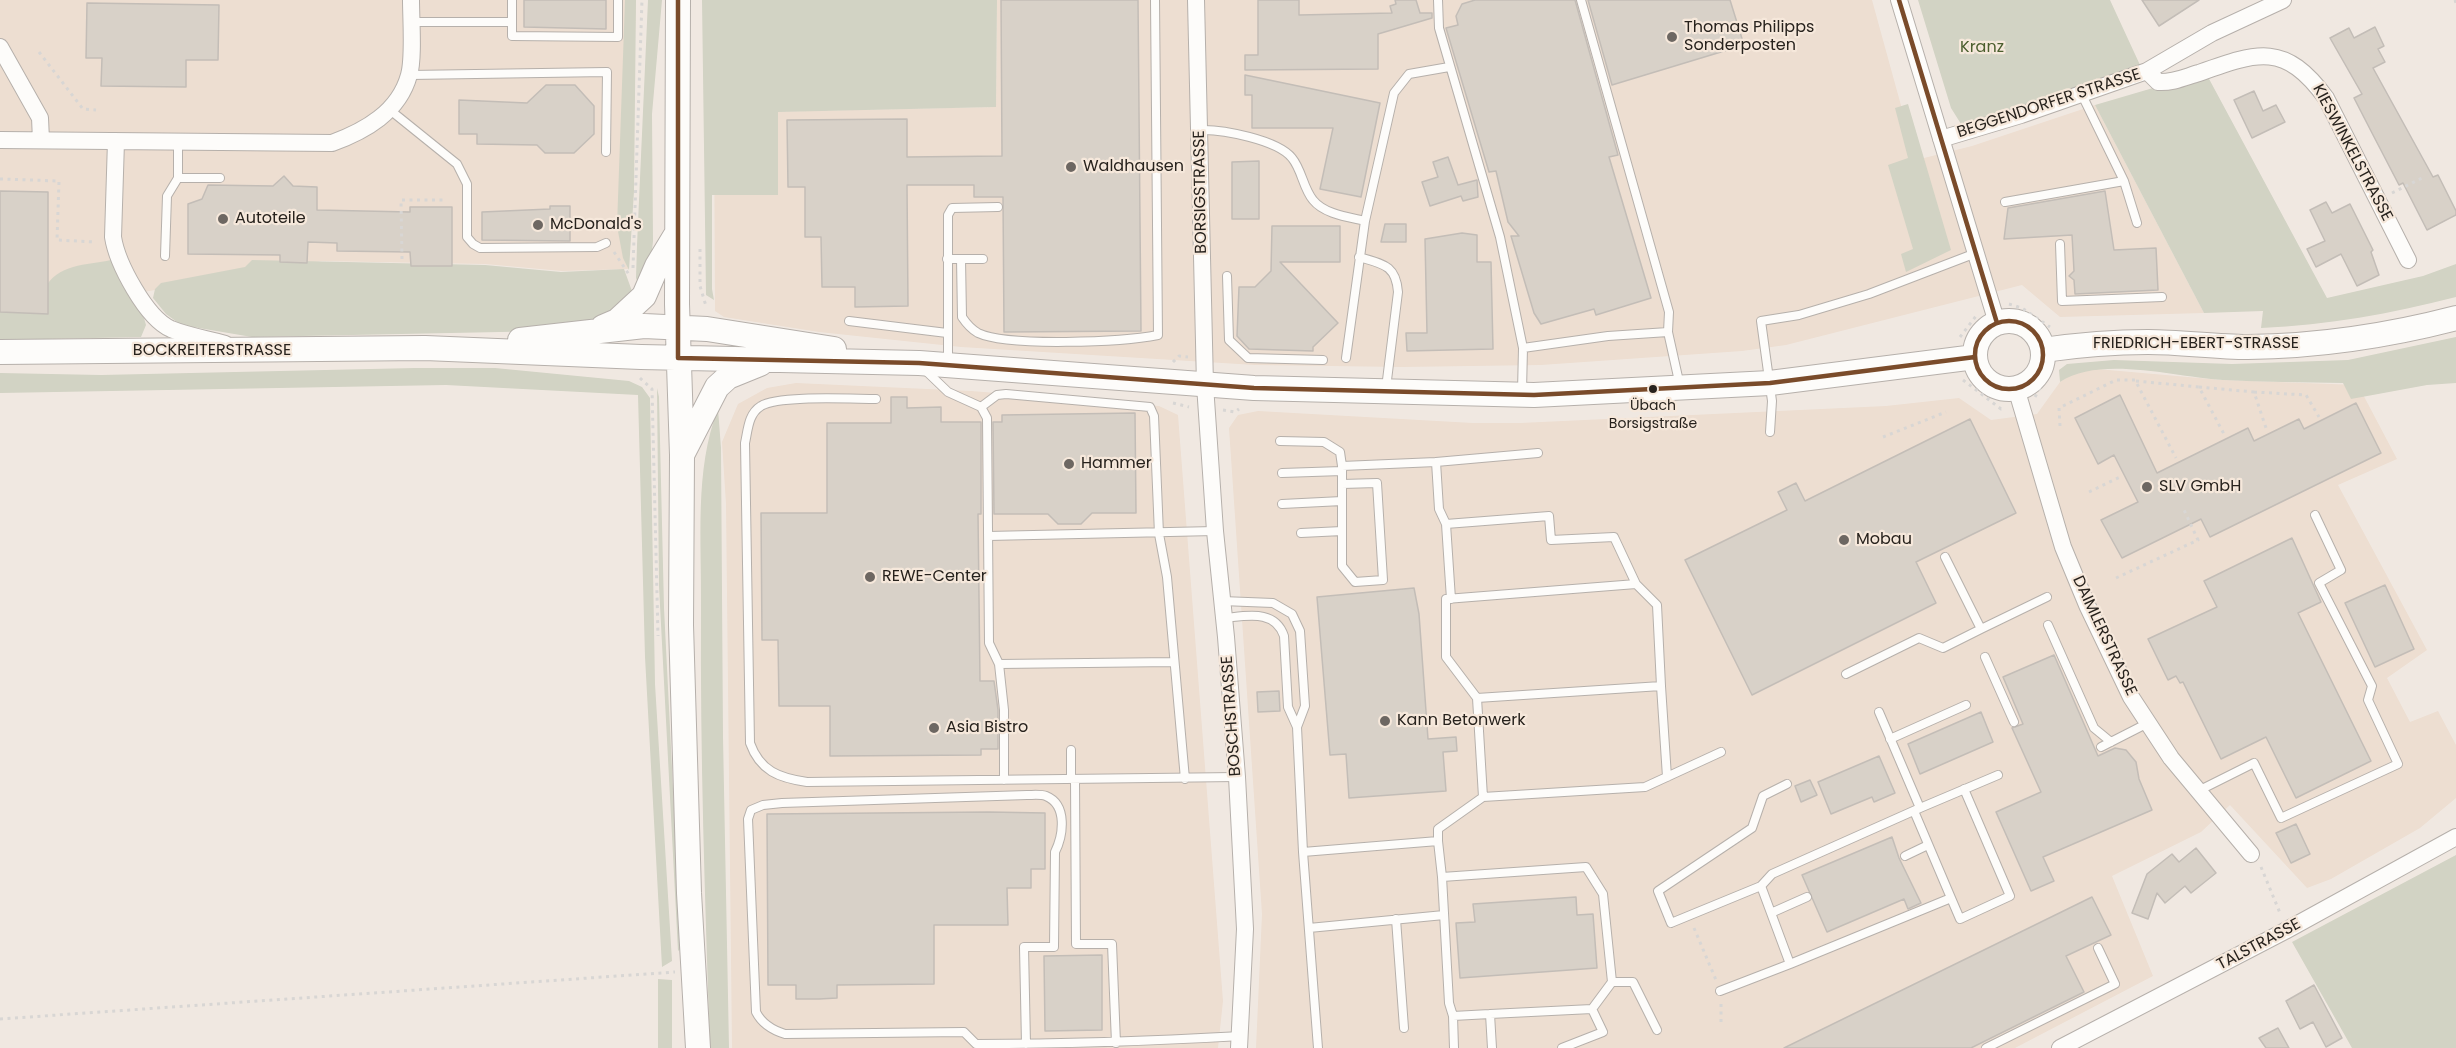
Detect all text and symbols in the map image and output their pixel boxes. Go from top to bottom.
place label: Thomas Philipps Sonderposten [1684,18,1814,56]
marker: Thomas Philipps Sonderposten [1665,30,1679,44]
park label: Kranz [1960,38,2004,58]
street label: BEGGENDORFER STRASSE [1955,65,2143,143]
street label: KIESWINKELSTRASSE [2308,81,2396,225]
street label: BORSIGSTRASSE [1190,130,1212,254]
place label: Waldhausen [1083,157,1184,177]
marker: Waldhausen [1064,160,1078,174]
place label: Autoteile [235,209,306,229]
marker: Autoteile [216,212,230,226]
place label: McDonald's [550,215,642,235]
marker: McDonald's [531,218,545,232]
street label: FRIEDRICH-EBERT-STRASSE [2093,334,2299,354]
street label: BOCKREITERSTRASSE [133,341,291,361]
marker: Übach Borsigstraße [1647,383,1659,395]
place label: Übach Borsigstraße [1609,398,1697,430]
place label: Hammer [1081,454,1152,474]
marker: Hammer [1062,457,1076,471]
place label: SLV GmbH [2159,477,2241,497]
marker: SLV GmbH [2140,480,2154,494]
place label: Mobau [1856,530,1912,550]
marker: Mobau [1837,533,1851,547]
place label: REWE-Center [882,567,987,587]
marker: REWE-Center [863,570,877,584]
street label: DAIMLERSTRASSE [2068,573,2140,699]
street label: BOSCHSTRASSE [1218,655,1246,777]
place label: Kann Betonwerk [1397,711,1525,731]
marker: Kann Betonwerk [1378,714,1392,728]
place label: Asia Bistro [946,718,1028,738]
marker: Asia Bistro [927,721,941,735]
street label: TALSTRASSE [2214,915,2304,975]

